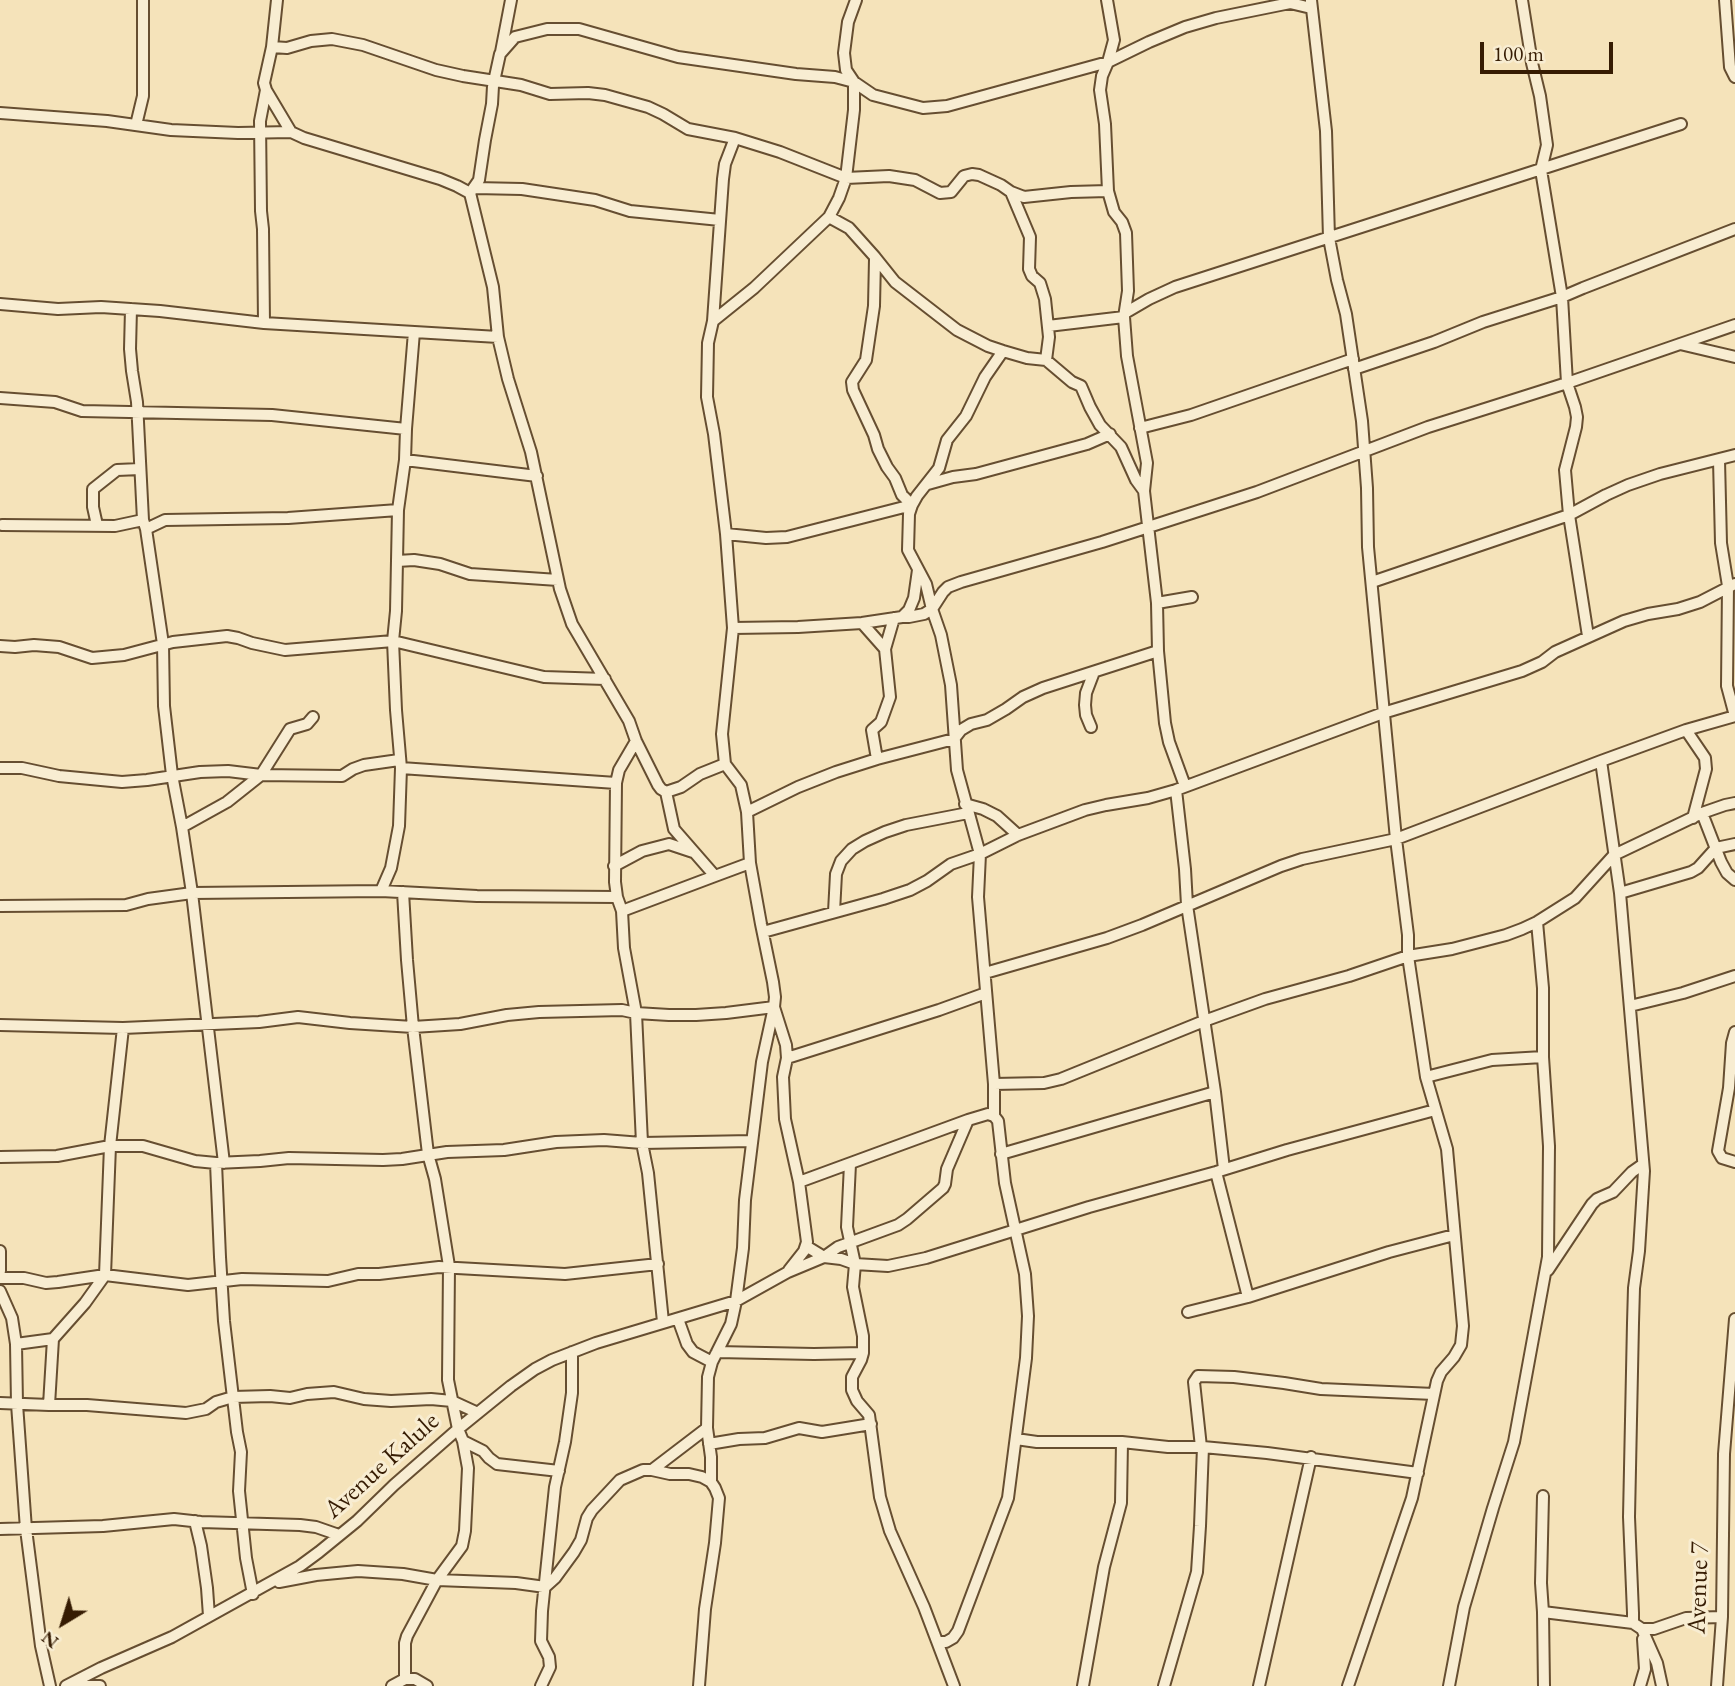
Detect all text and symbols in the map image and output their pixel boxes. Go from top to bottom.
scale bar [1483,28,1616,72]
text: 100 m [1493,40,1544,67]
street label: Avenue Kalule [318,1406,446,1526]
street label: Avenue 7 [1682,1541,1716,1635]
north arrow [28,1588,98,1658]
text: N [36,1625,64,1655]

